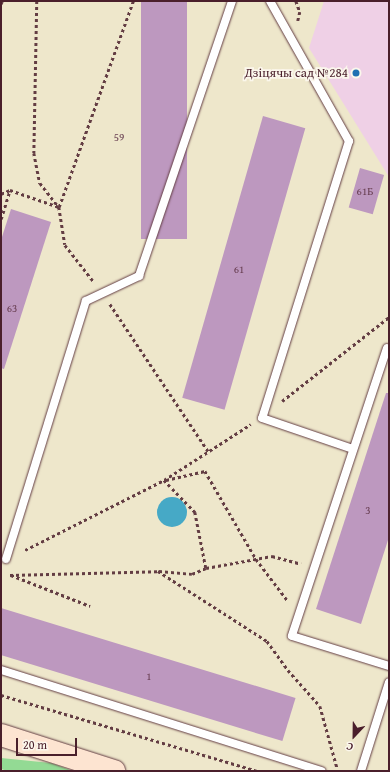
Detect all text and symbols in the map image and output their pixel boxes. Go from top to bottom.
place label: Дзіцячы сад №284 [245,65,348,81]
marker: Дзіцячы сад №284 [351,68,361,78]
house number: 59 [114,130,124,144]
house number: 61Б [357,184,373,198]
house number: 61 [234,262,244,276]
house number: 63 [7,301,17,315]
house number: 3 [365,503,371,517]
house number: 1 [146,669,152,683]
north arrow [334,716,374,756]
scale bar [18,730,79,756]
text: 20 m [23,736,47,753]
text: С [344,739,355,756]

